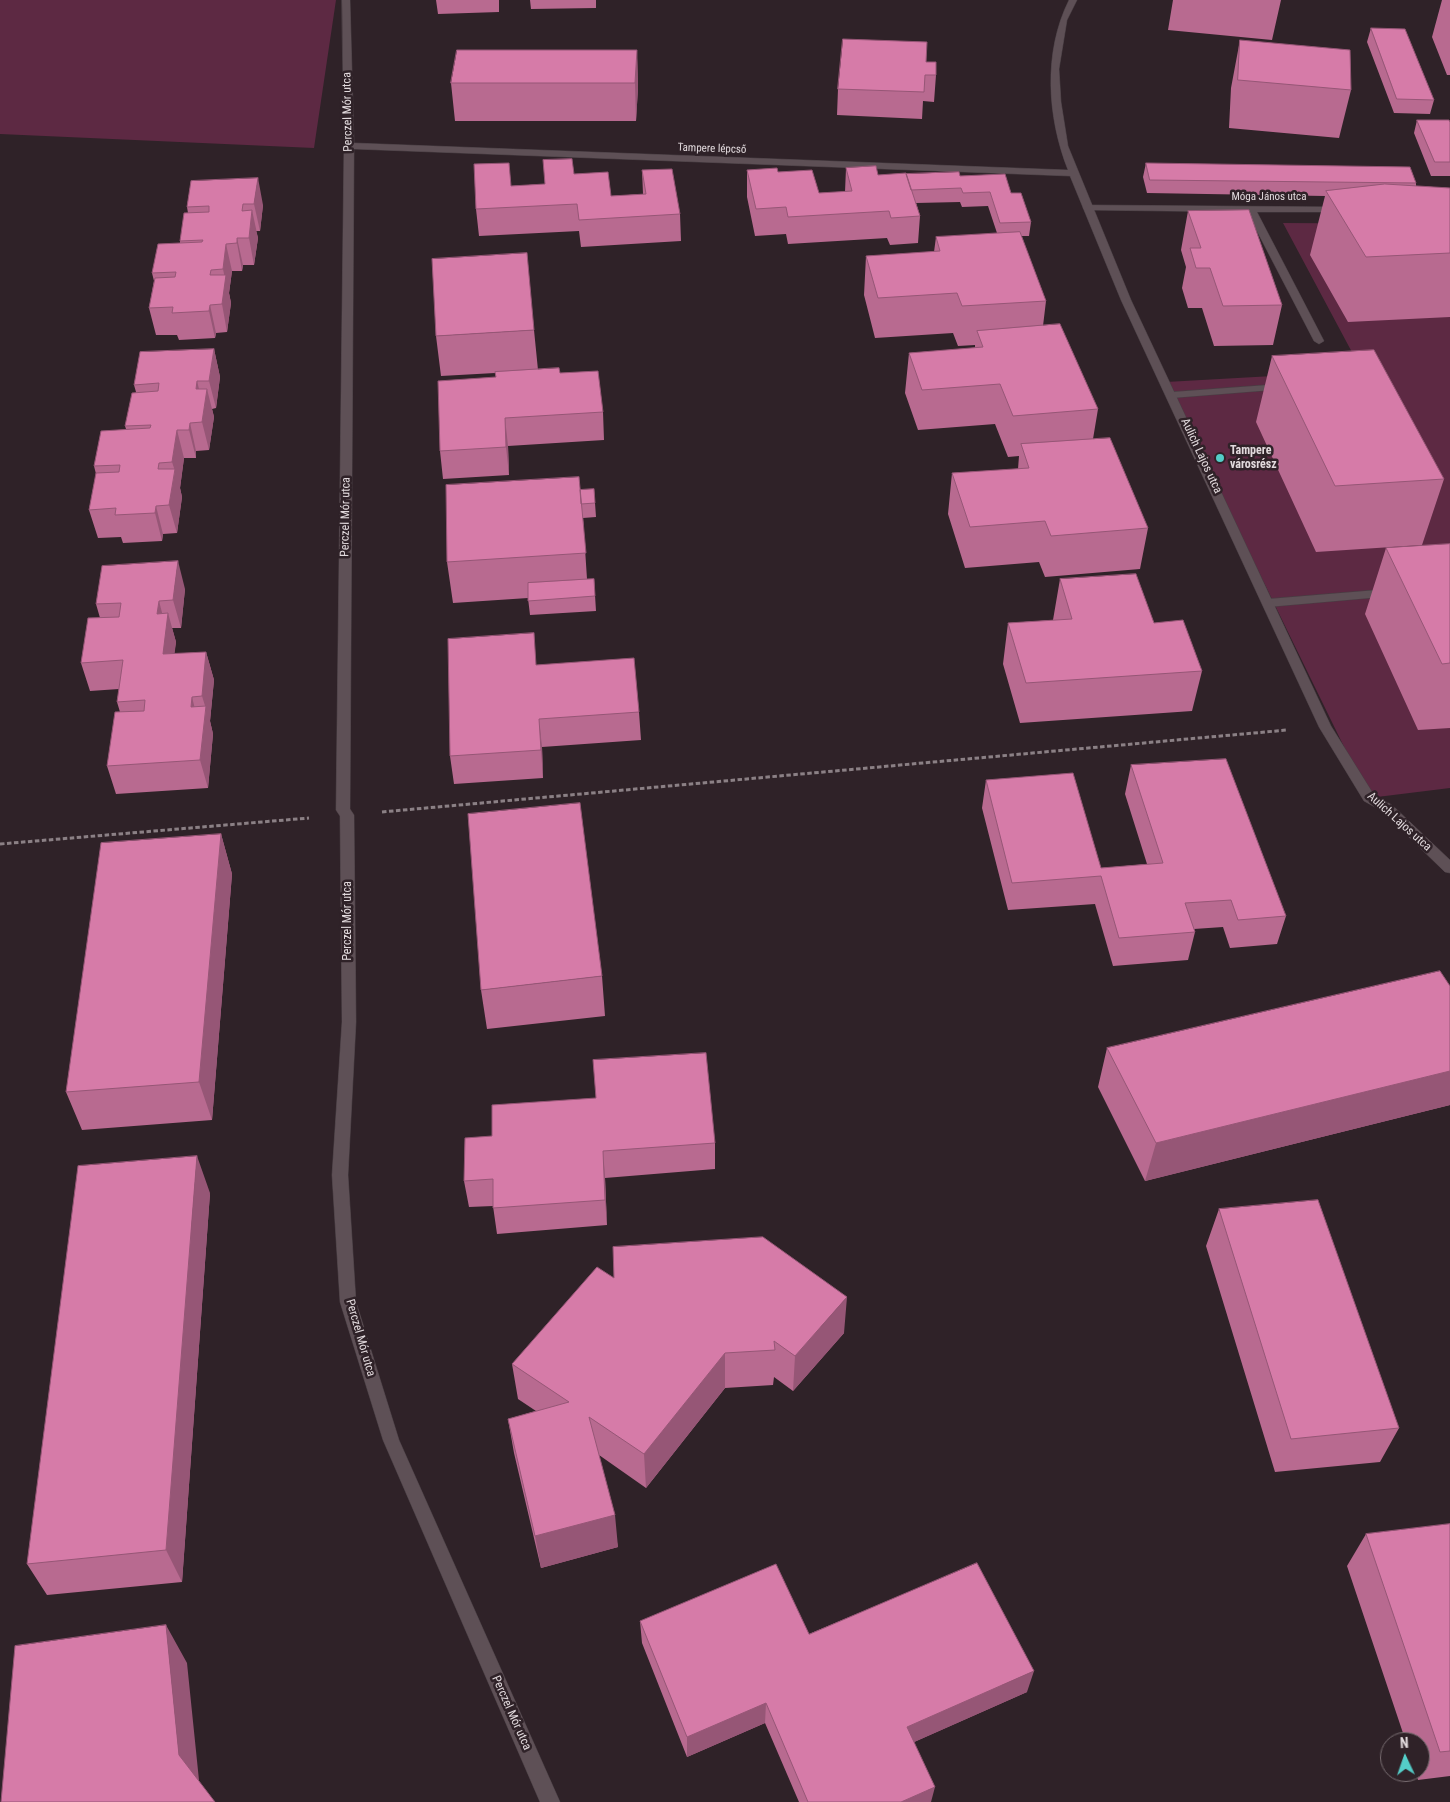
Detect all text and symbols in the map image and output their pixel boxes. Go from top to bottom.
street label: Perczel Mór utca [340,72,356,152]
street label: Tampere lépcső [677,141,747,157]
street label: Móga János utca [1232,190,1306,204]
street label: Aulich Lajos utca [1177,416,1225,496]
place label: Tampere városrész [1230,444,1277,472]
marker: Tampere városrész [1214,452,1226,464]
street label: Perczel Mór utca [338,477,354,557]
street label: Aulich Lajos utca [1364,789,1434,855]
street label: Perczel Mór utca [341,881,355,961]
street label: Perczel Mór utca [342,1298,378,1378]
street label: Perczel Mór utca [488,1674,534,1752]
north arrow [1380,1732,1430,1782]
text: N [1400,1735,1409,1751]

